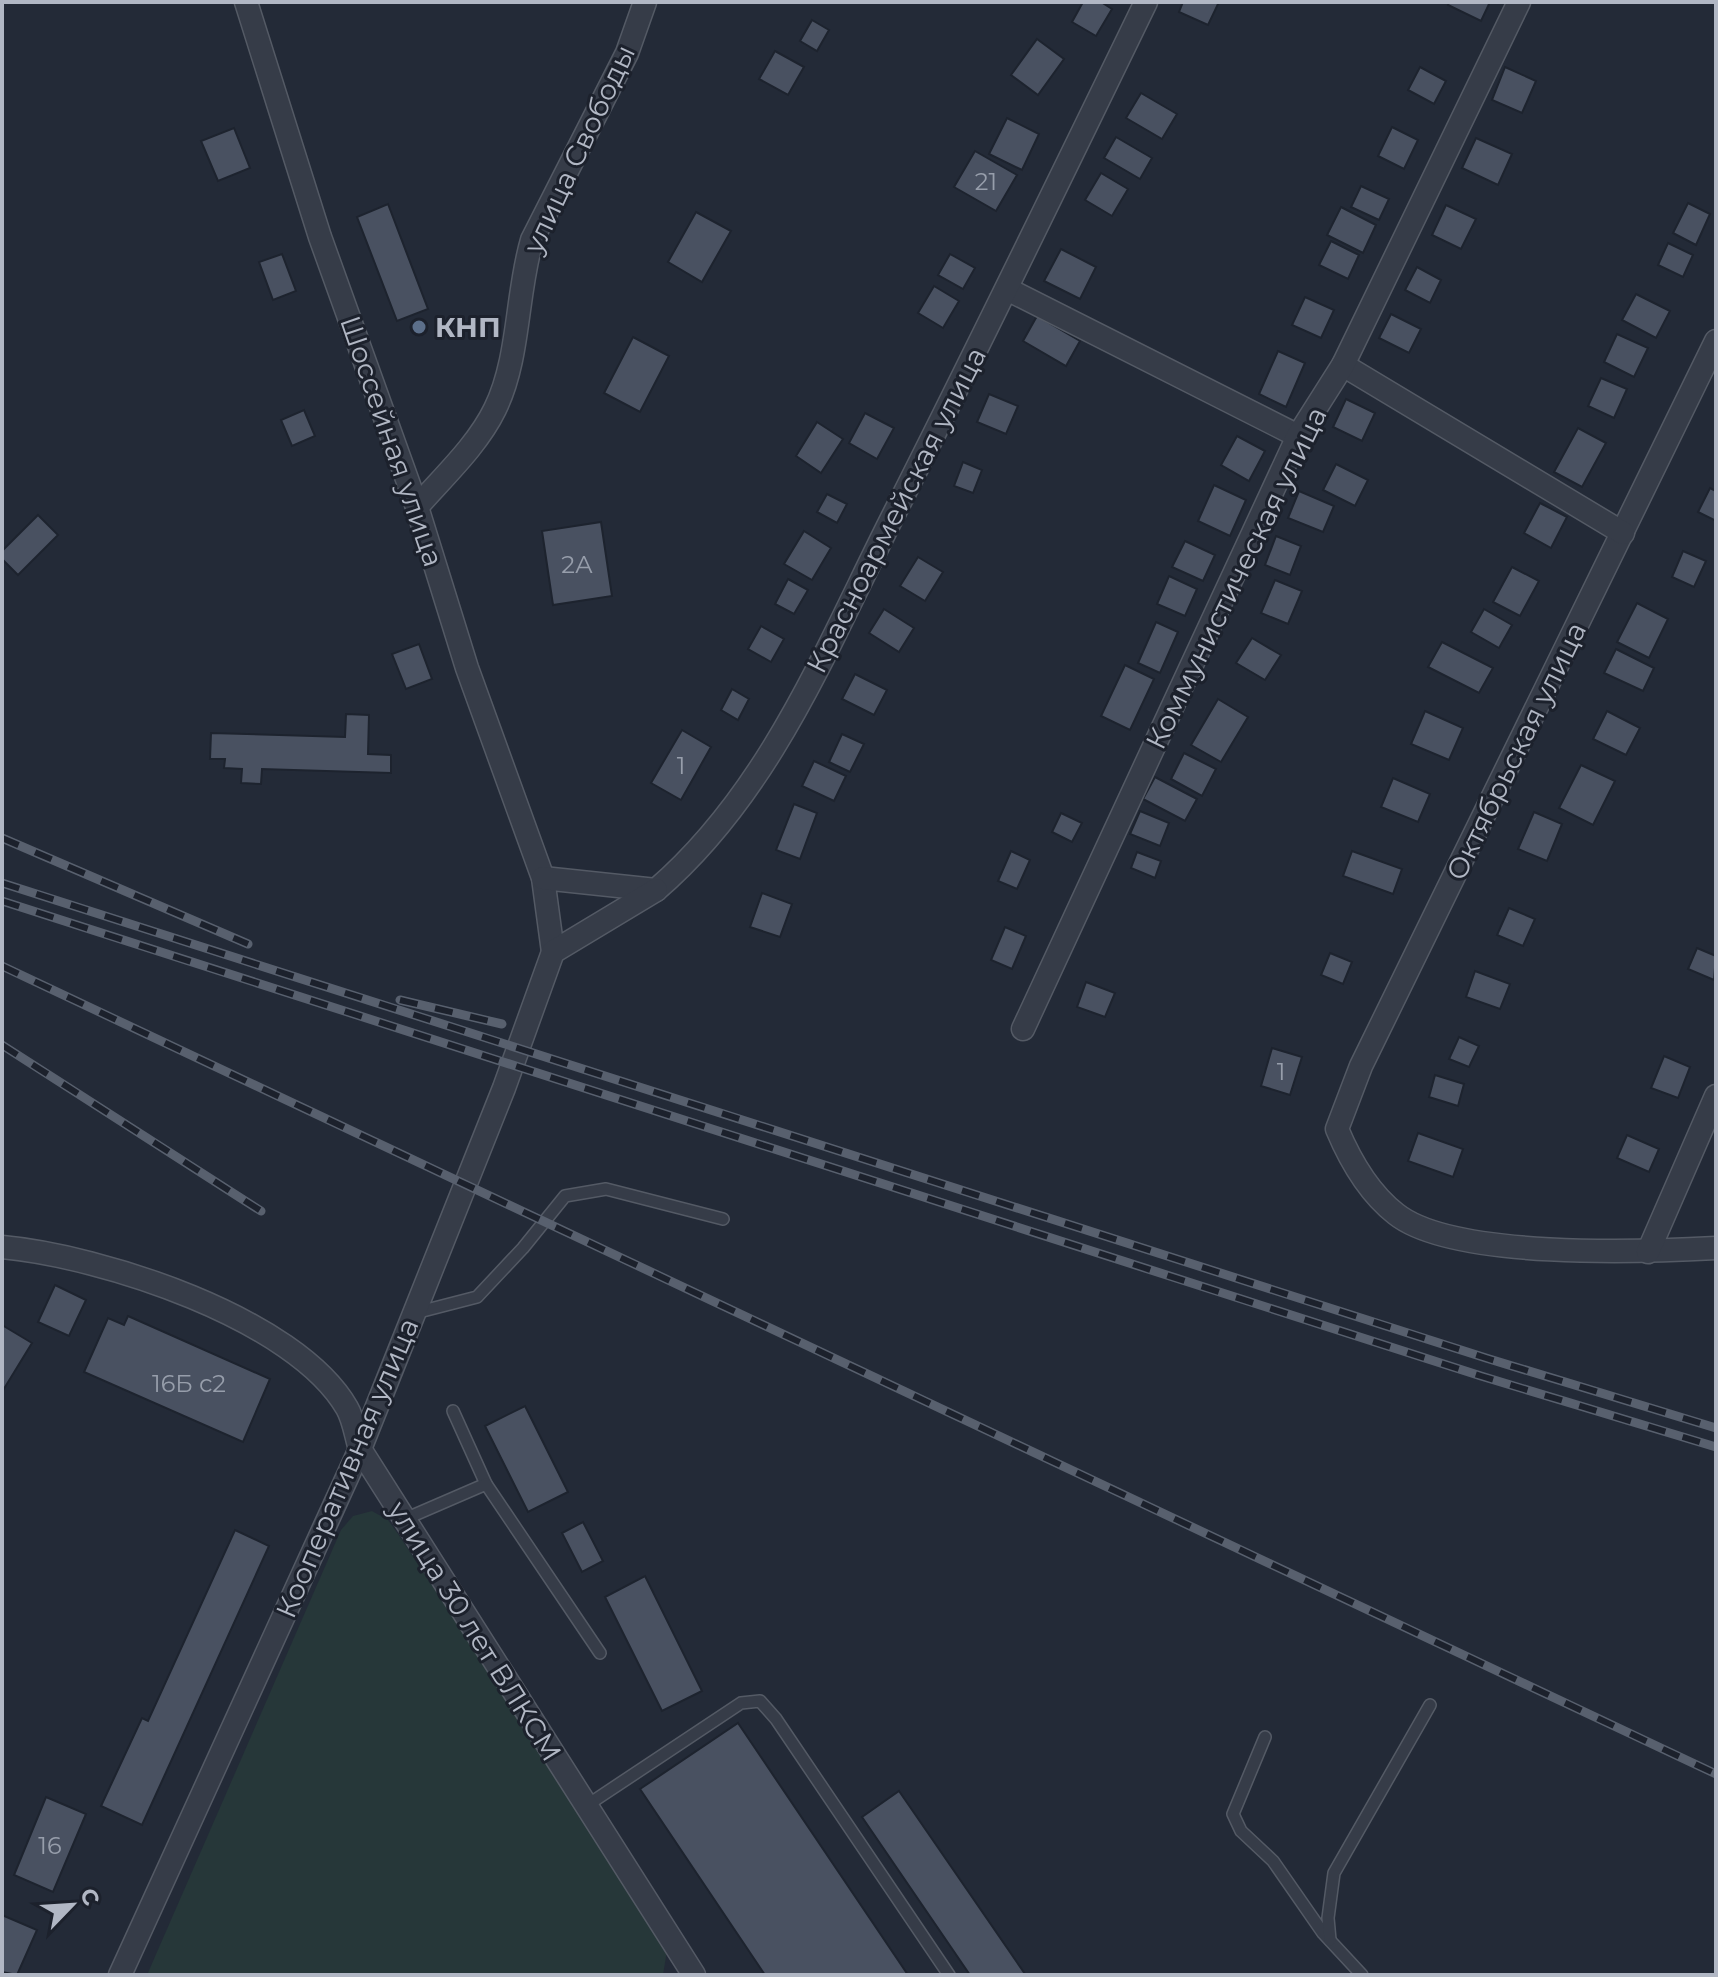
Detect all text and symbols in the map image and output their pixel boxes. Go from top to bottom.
street label: улица Свободы [515,39,642,260]
house number: 21 [975,167,997,196]
place label: КНП [435,310,501,344]
street label: Шоссейная улица [333,311,451,571]
marker: КНП [410,318,428,336]
street label: Красноармейская улица [799,341,993,679]
street label: Коммунистическая улица [1138,401,1334,755]
house number: 2А [561,550,593,579]
street label: Октябрьская улица [1439,616,1593,886]
house number: 1 [677,751,685,780]
house number: 1 [1277,1057,1285,1086]
street label: Кооперативная улица [268,1313,426,1623]
house number: 16Б с2 [152,1369,226,1398]
street label: улица 30 лет ВЛКСМ [381,1494,569,1767]
house number: 16 [38,1831,62,1860]
north arrow [32,1865,112,1945]
text: С [74,1884,105,1910]

